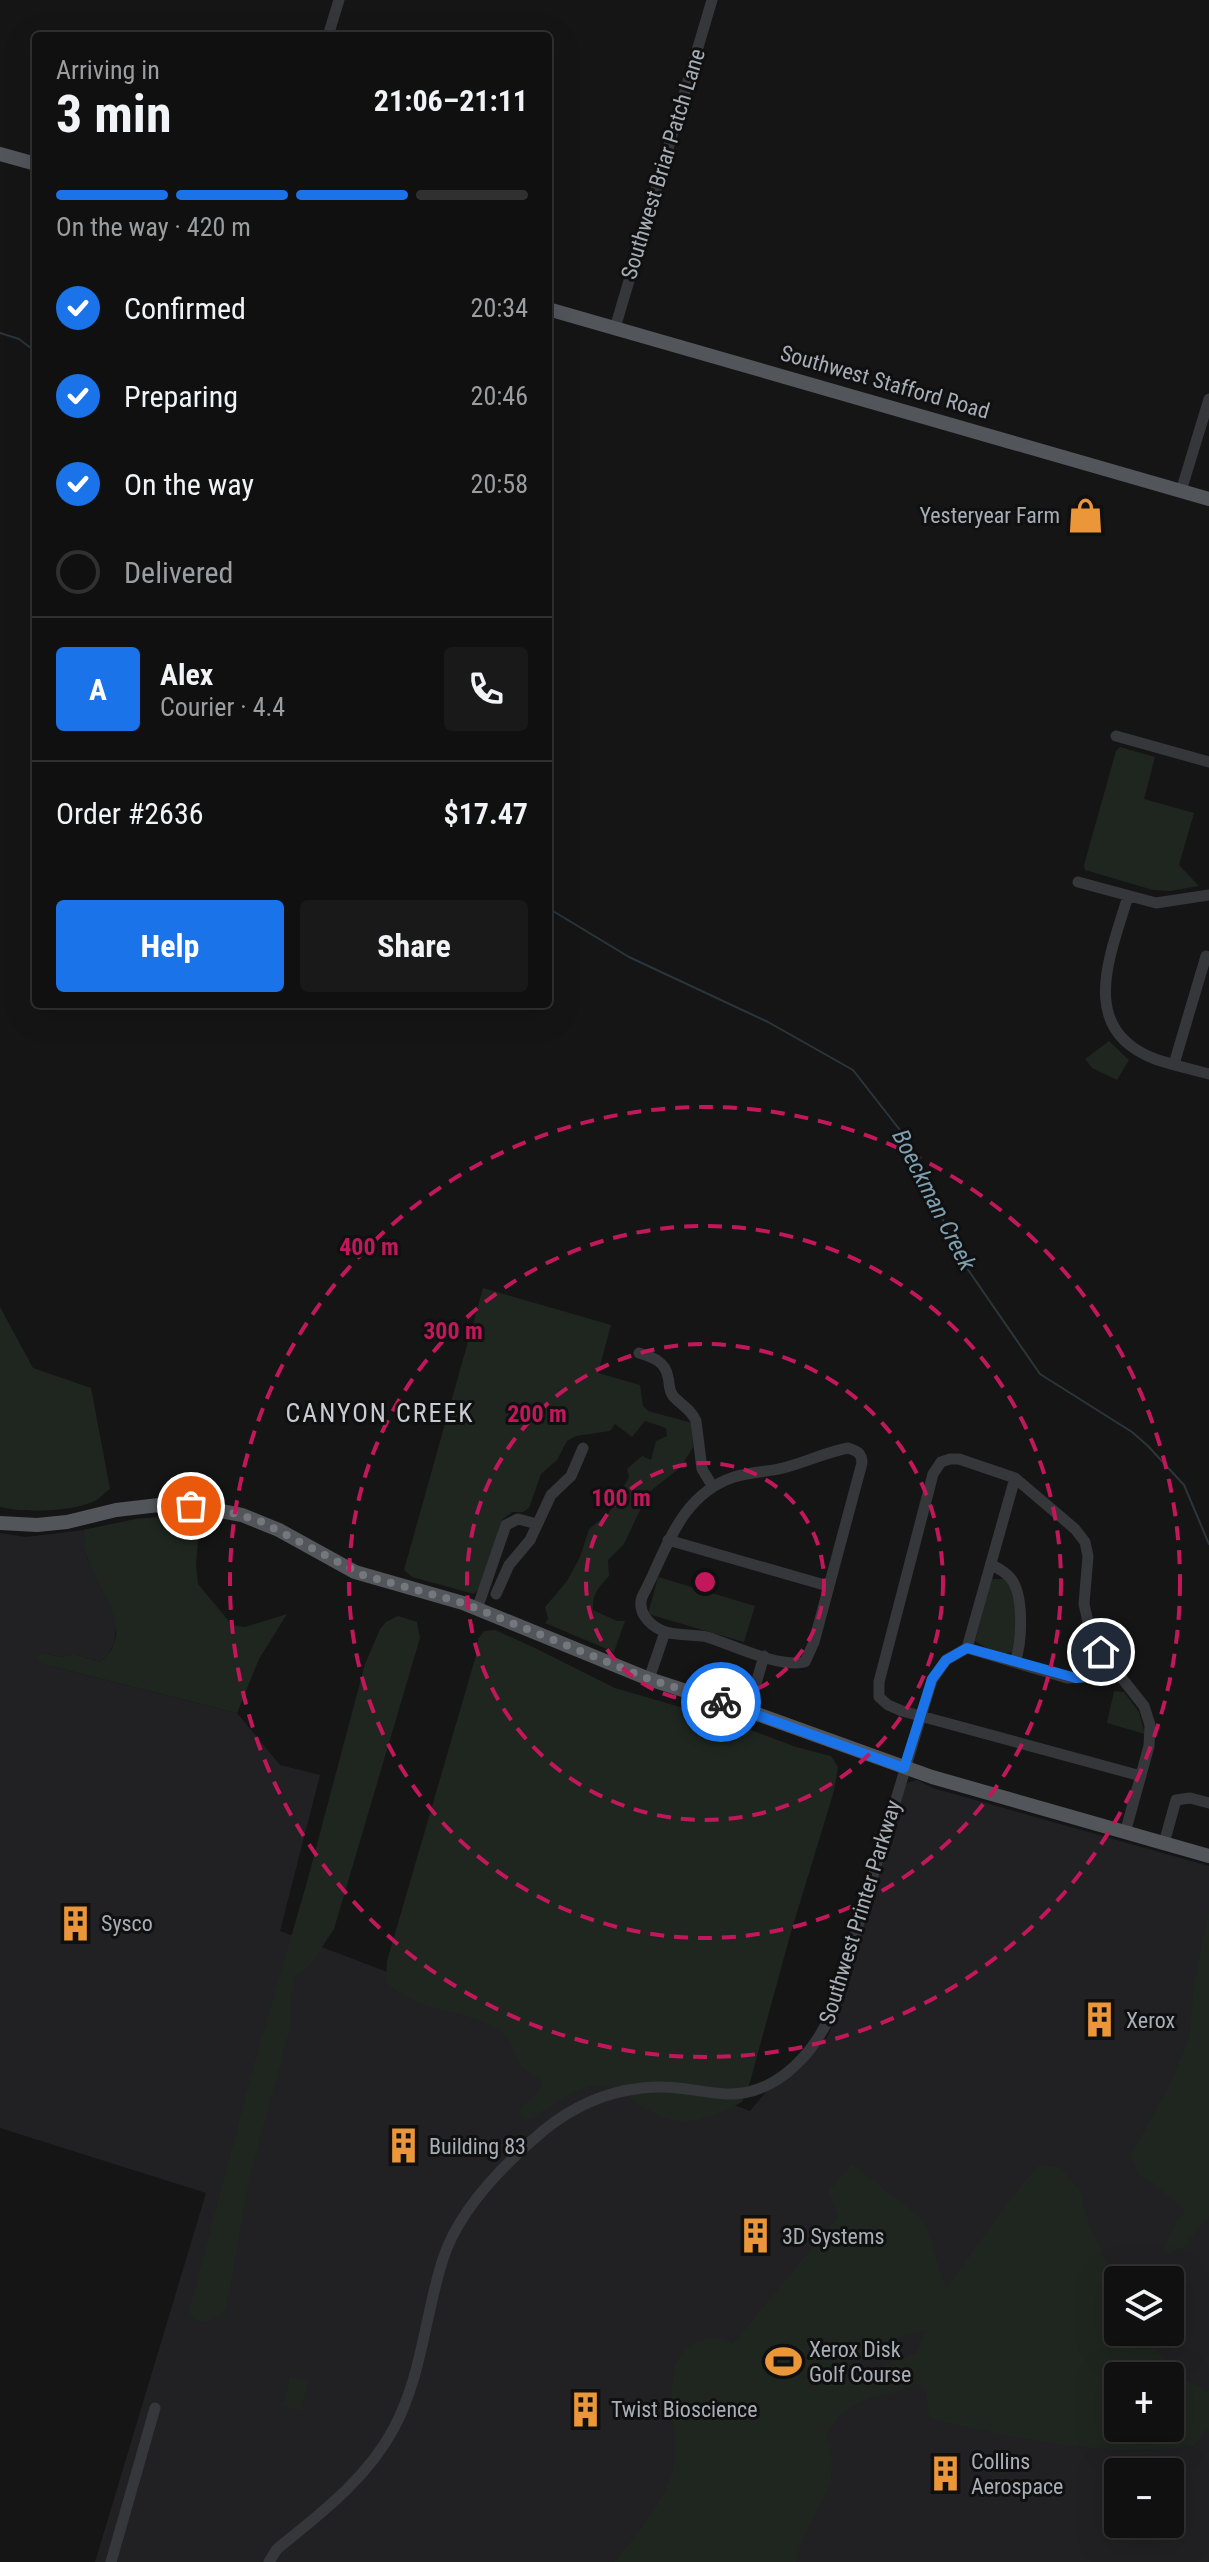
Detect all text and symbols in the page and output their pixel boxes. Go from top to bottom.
street label: Southwest Briar Patch Lane [616,46,710,282]
text: Arriving in [56,55,160,85]
text: 21:06–21:11 [374,83,528,118]
text: 3 min [56,84,172,145]
text: On the way · 420 m [56,212,251,242]
icon: check [56,286,100,330]
text: Confirmed [124,291,246,326]
text: 20:34 [471,293,528,323]
street label: Southwest Stafford Road [778,340,992,424]
icon: check [56,374,100,418]
text: Preparing [124,379,238,414]
text: 20:46 [471,381,528,411]
icon: check [56,462,100,506]
text: On the way [124,467,254,502]
text: 20:58 [471,469,528,499]
shop icon: Yesteryear Farm [1067,496,1105,534]
place label: Yesteryear Farm [919,503,1060,528]
text: Delivered [124,555,233,590]
button: phone [444,647,528,731]
text: Alex [160,657,213,692]
text: A [89,672,107,707]
text: Courier · 4.4 [160,692,285,722]
text: Order #2636 [56,796,204,831]
text: $17.47 [443,796,528,831]
button: Help [56,900,284,992]
button: Share [300,900,528,992]
water label: Boeckman Creek [886,1125,982,1276]
text: 400 m [339,1233,399,1261]
text: 300 m [423,1317,483,1345]
district label: CANYON CREEK [285,1398,475,1428]
text: 200 m [507,1400,567,1428]
pin [157,1472,225,1540]
icon: bag [169,1484,213,1528]
text: 100 m [591,1484,651,1512]
centre of rings [691,1568,719,1596]
pin [1067,1618,1135,1686]
icon: home [1079,1630,1123,1674]
courier [681,1662,761,1742]
icon: bike [699,1680,743,1724]
street label: Southwest Printer Parkway [814,1797,906,2027]
building icon: Sysco [56,1904,94,1942]
place label: Sysco [101,1911,153,1936]
building icon: Xerox [1081,2001,1119,2039]
place label: Xerox [1126,2008,1175,2033]
building icon: Building 83 [384,2127,422,2165]
place label: Building 83 [429,2134,526,2159]
building icon: 3D Systems [737,2217,775,2255]
place label: 3D Systems [782,2224,885,2249]
map controls [1104,2266,1184,2538]
button: layers [1104,2266,1184,2346]
place label: Xerox Disk Golf Course [809,2337,911,2387]
sports icon: Xerox Disk Golf Course [764,2343,802,2381]
button: + [1104,2362,1184,2442]
building icon: Twist Bioscience [566,2390,604,2428]
place label: Twist Bioscience [611,2397,758,2422]
place label: Collins Aerospace [971,2449,1063,2499]
building icon: Collins Aerospace [926,2455,964,2493]
button: − [1104,2458,1184,2538]

